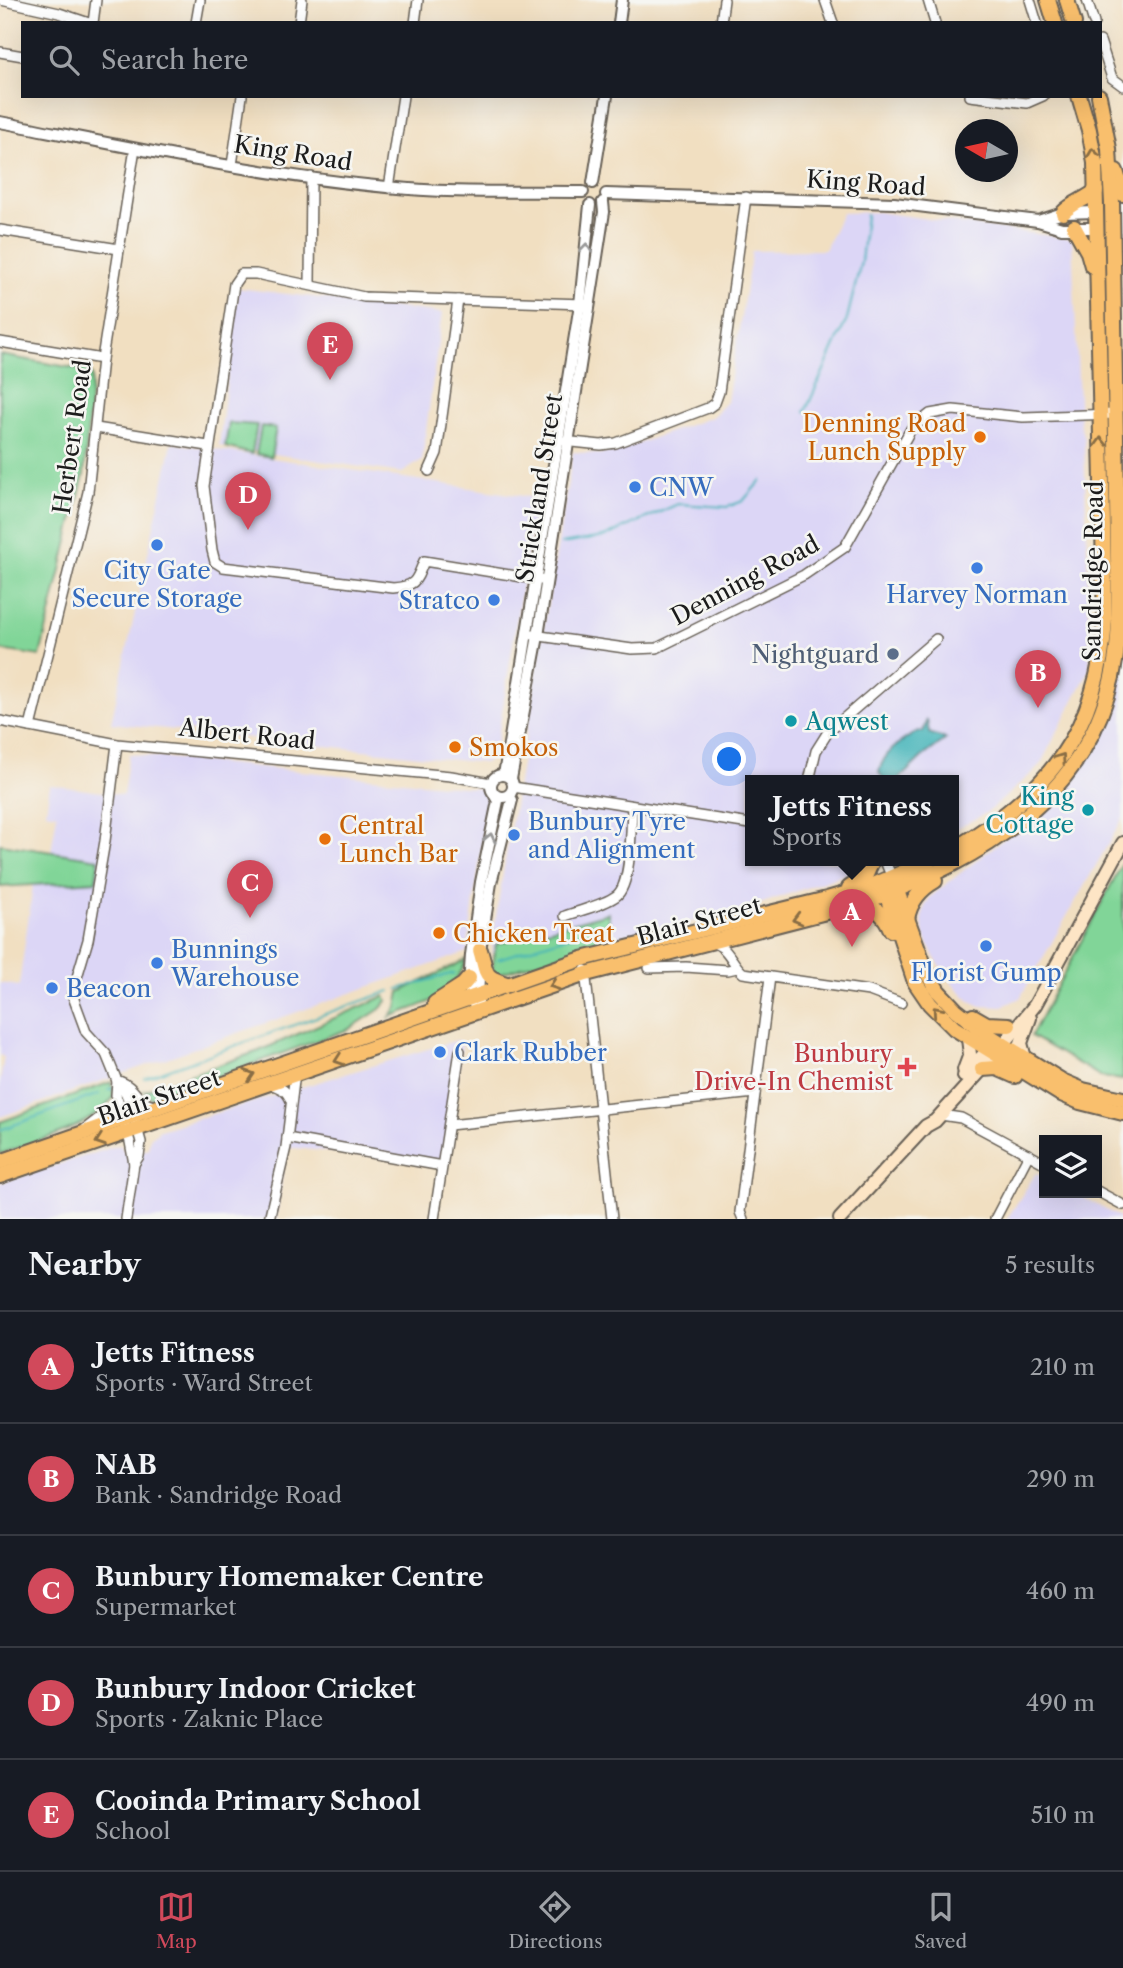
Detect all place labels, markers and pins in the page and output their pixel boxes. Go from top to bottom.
pin: E [307,322,353,380]
place label: Denning Road Lunch Supply [802,409,967,466]
marker: Denning Road Lunch Supply [972,429,988,445]
pin: D [225,472,271,530]
place label: CNW [649,473,714,502]
marker: CNW [627,479,643,495]
marker: City Gate Secure Storage [149,537,165,553]
place label: City Gate Secure Storage [71,556,243,613]
marker: Harvey Norman [969,560,985,576]
place label: Harvey Norman [886,580,1068,609]
place label: Stratco [399,586,480,615]
marker: Stratco [486,592,502,608]
place label: Nightguard [751,640,879,669]
marker: Nightguard [885,646,901,662]
pin: B [1015,650,1061,708]
place label: Aqwest [804,707,889,736]
marker: Aqwest [783,713,799,729]
place label: Smokos [469,733,559,762]
marker: Smokos [447,739,463,755]
place label: King Cottage [985,782,1074,839]
marker: King Cottage [1080,802,1096,818]
place label: Bunbury Tyre and Alignment [528,807,695,864]
place label: Central Lunch Bar [339,811,458,868]
marker: Bunbury Tyre and Alignment [506,827,522,843]
marker: Central Lunch Bar [317,831,333,847]
pin: C [227,860,273,918]
pin: A [829,889,875,947]
place label: Chicken Treat [453,919,615,948]
marker: Chicken Treat [431,925,447,941]
place label: Bunnings Warehouse [170,935,299,992]
marker: Florist Gump [978,938,994,954]
marker: Bunnings Warehouse [149,955,165,971]
place label: Florist Gump [910,958,1062,987]
place label: Beacon [66,974,151,1003]
marker: Beacon [44,980,60,996]
place label: Clark Rubber [454,1038,607,1067]
place label: Bunbury Drive-In Chemist [694,1039,894,1096]
marker: Clark Rubber [432,1044,448,1060]
marker: Bunbury Drive-In Chemist [899,1059,915,1075]

